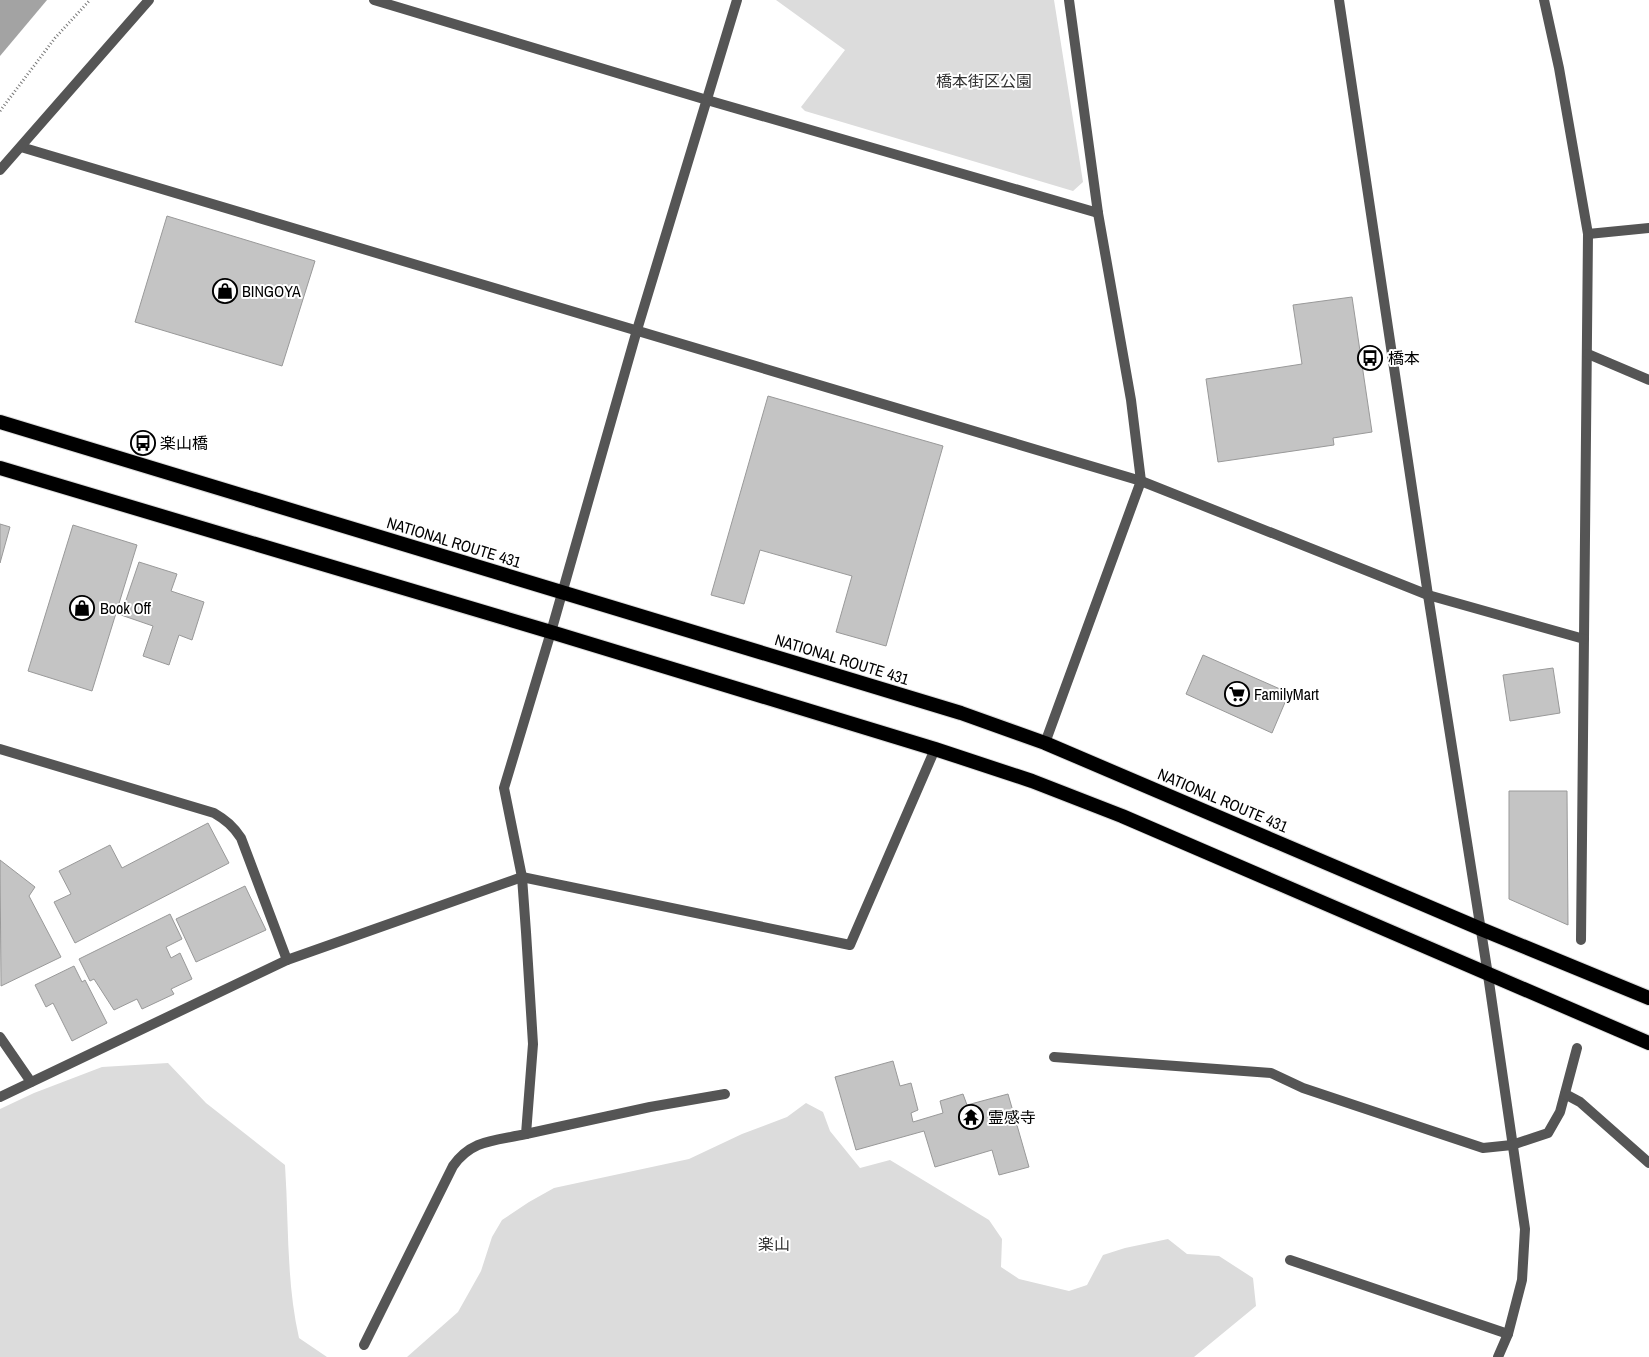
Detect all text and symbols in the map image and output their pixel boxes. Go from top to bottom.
park label: 橋本街区公園 [936,70,1032,92]
shop icon: BINGOYA [212,278,238,304]
place label: BINGOYA [242,280,301,302]
bus stop icon: 橋本 [1357,345,1383,371]
place label: 橋本 [1388,347,1420,369]
bus stop icon: 楽山橋 [130,430,156,456]
place label: 楽山橋 [160,432,208,454]
street label: NATIONAL ROUTE 431 [384,511,524,573]
shop icon: Book Off [69,595,95,621]
place label: Book Off [100,597,152,619]
street label: NATIONAL ROUTE 431 [772,628,912,690]
supermarket icon: FamilyMart [1224,681,1250,707]
place label: FamilyMart [1254,683,1319,705]
street label: NATIONAL ROUTE 431 [1155,763,1292,838]
temple icon: 霊感寺 [958,1104,984,1130]
place label: 霊感寺 [988,1106,1036,1128]
park label: 楽山 [758,1233,790,1255]

